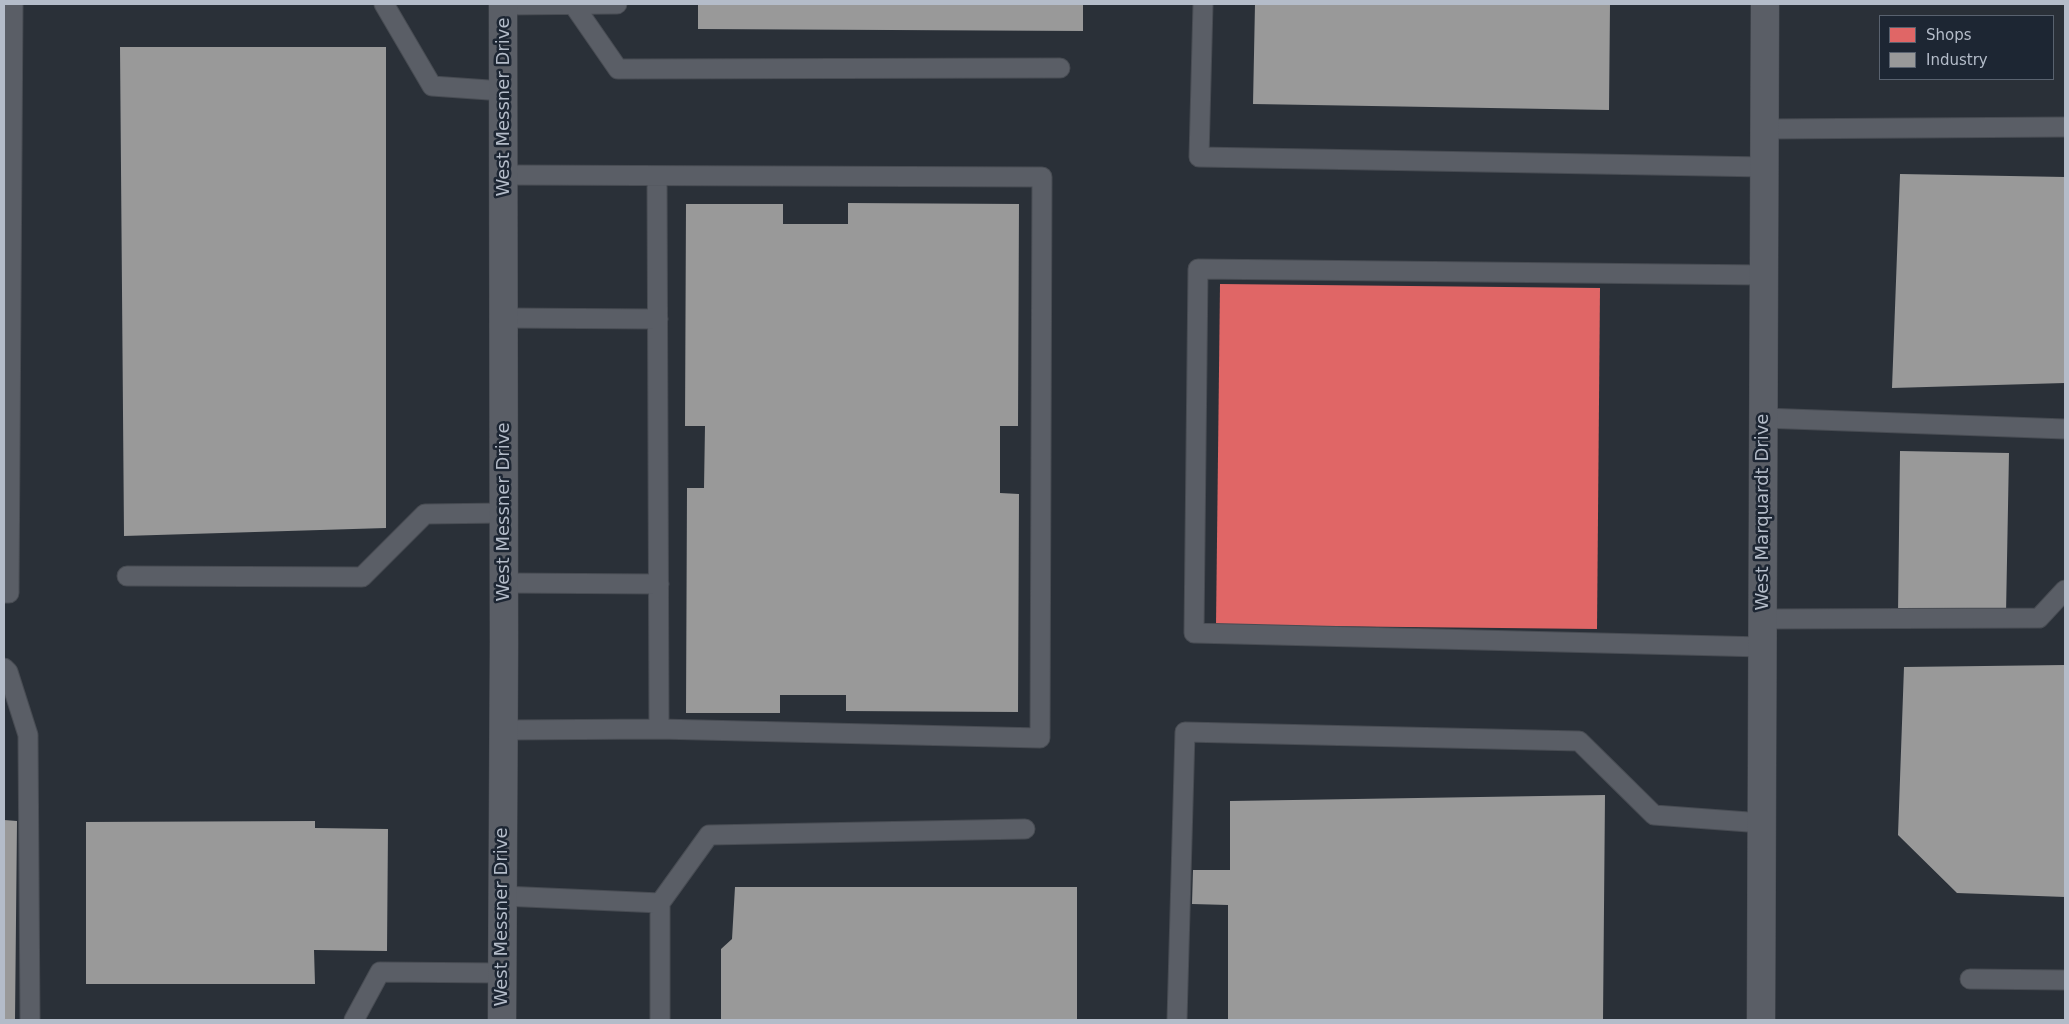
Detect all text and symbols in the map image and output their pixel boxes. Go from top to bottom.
legend [1879,15,2054,80]
street label: West Messner Drive [493,18,515,196]
text: Shops [1926,26,1972,44]
text: Industry [1926,51,1988,69]
street label: West Marquardt Drive [1752,414,1774,610]
street label: West Messner Drive [493,423,515,601]
street label: West Messner Drive [491,828,513,1006]

